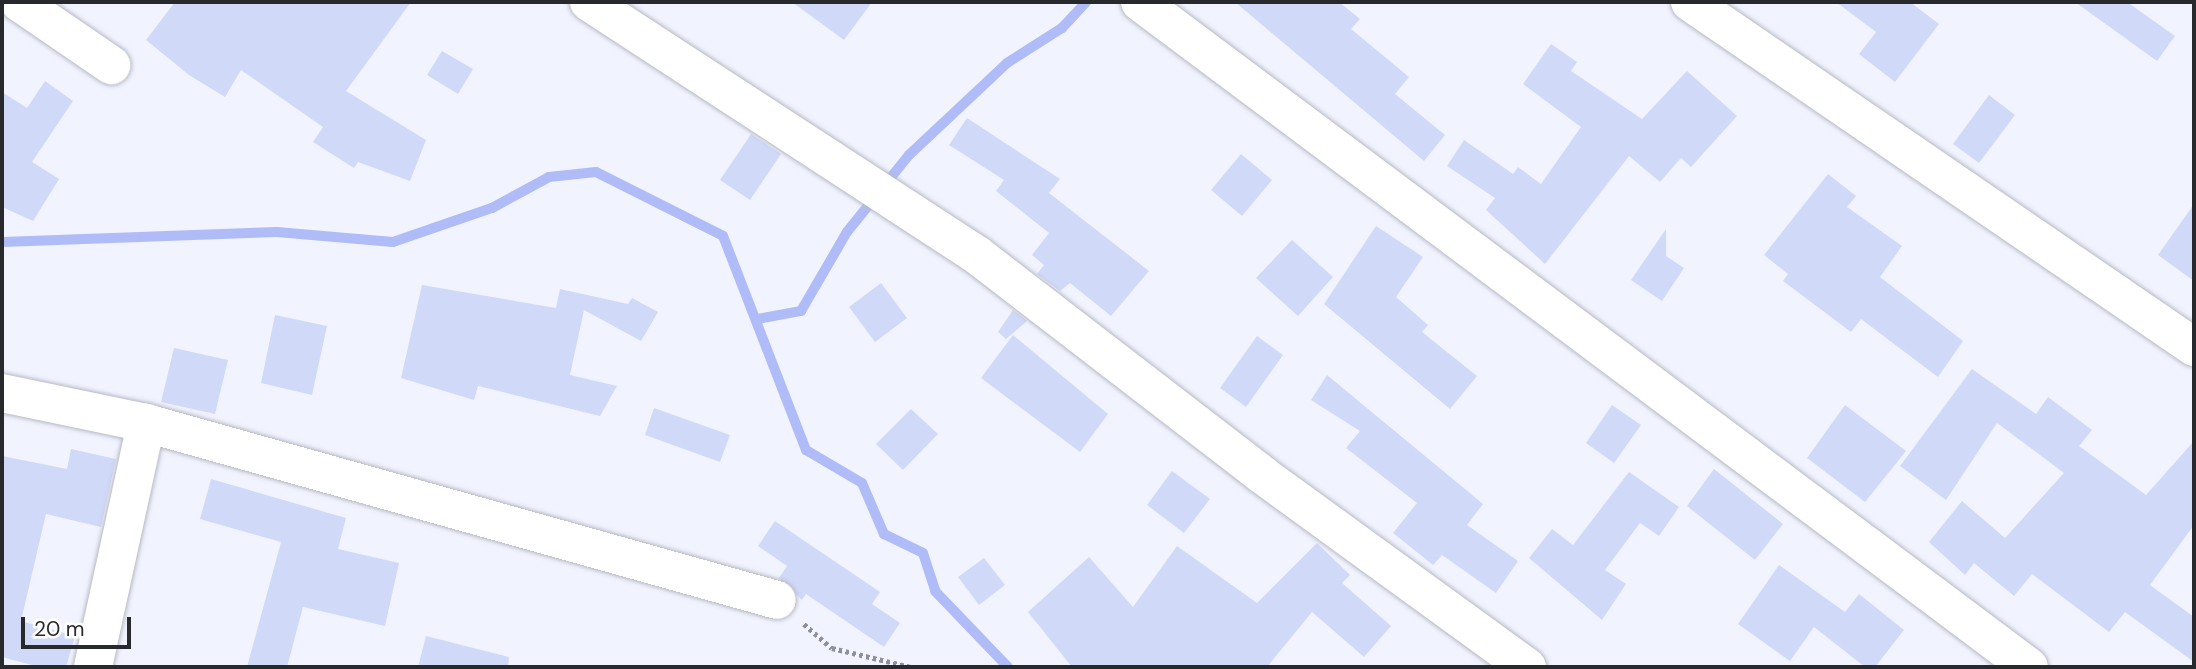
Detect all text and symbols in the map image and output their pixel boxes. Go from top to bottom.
scale bar [24,602,135,646]
text: 20 m [34,615,85,643]

